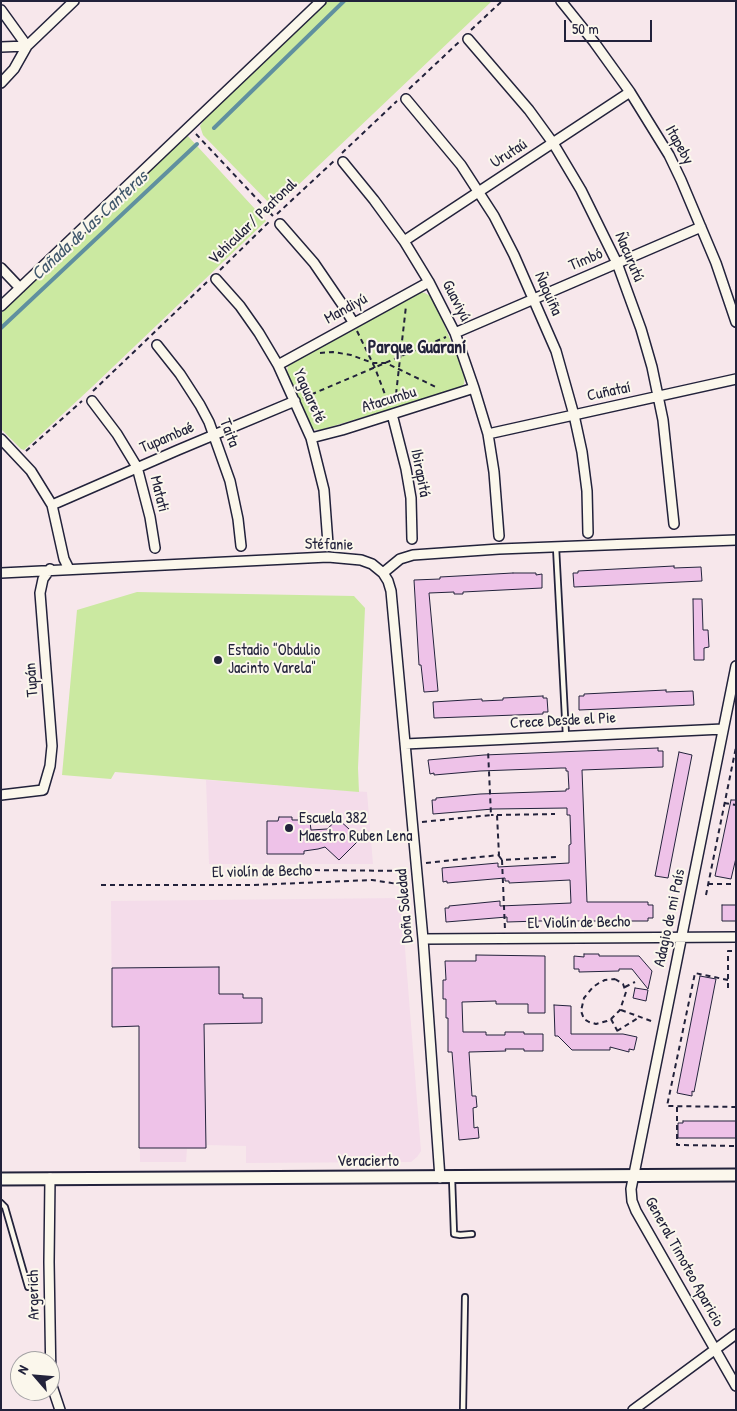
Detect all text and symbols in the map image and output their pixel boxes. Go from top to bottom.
scale bar [567,10,654,42]
text: 50 m [572,18,599,39]
street label: Itapeby [660,122,698,168]
street label: Urutaú [487,135,531,173]
water label: Cañada de las Canteras [27,167,153,285]
street label: Vehicular/ Peatonal [205,175,301,269]
street label: Ñacurutú [610,229,648,285]
street label: Timbó [566,244,606,276]
street label: Ñaquiña [530,269,566,319]
street label: Guaviyú [438,277,474,325]
street label: Mandiyú [321,289,371,329]
district label: Parque Guaraní [368,337,466,359]
street label: Yaguareté [289,366,329,426]
street label: Cuñataí [585,378,633,406]
street label: Atacumbu [359,383,419,417]
street label: Taita [215,416,243,450]
street label: Tupambaé [137,418,197,458]
street label: Ibirapitá [406,447,434,499]
street label: Matati [145,474,173,514]
street label: Stéfanie [305,535,353,555]
place label: Estadio "Obdulio Jacinto Varela" [228,641,320,679]
marker: Estadio "Obdulio Jacinto Varela" [212,654,224,666]
street label: Tupán [21,662,43,698]
street label: Crece Desde el Pie [510,709,616,733]
place label: Escuela 382 Maestro Ruben Lena [299,809,412,847]
marker: Escuela 382 Maestro Ruben Lena [283,822,295,834]
street label: El violín de Becho [212,862,312,882]
street label: Adagio de mi País [650,867,690,969]
street label: Doña Soledad [392,868,418,944]
street label: El Violín de Becho [527,913,631,933]
street label: Veracierto [337,1152,399,1172]
street label: General Timoteo Aparicio [640,1194,728,1330]
street label: Argerich [24,1270,44,1320]
north arrow [10,1351,60,1401]
text: N [12,1362,32,1377]

